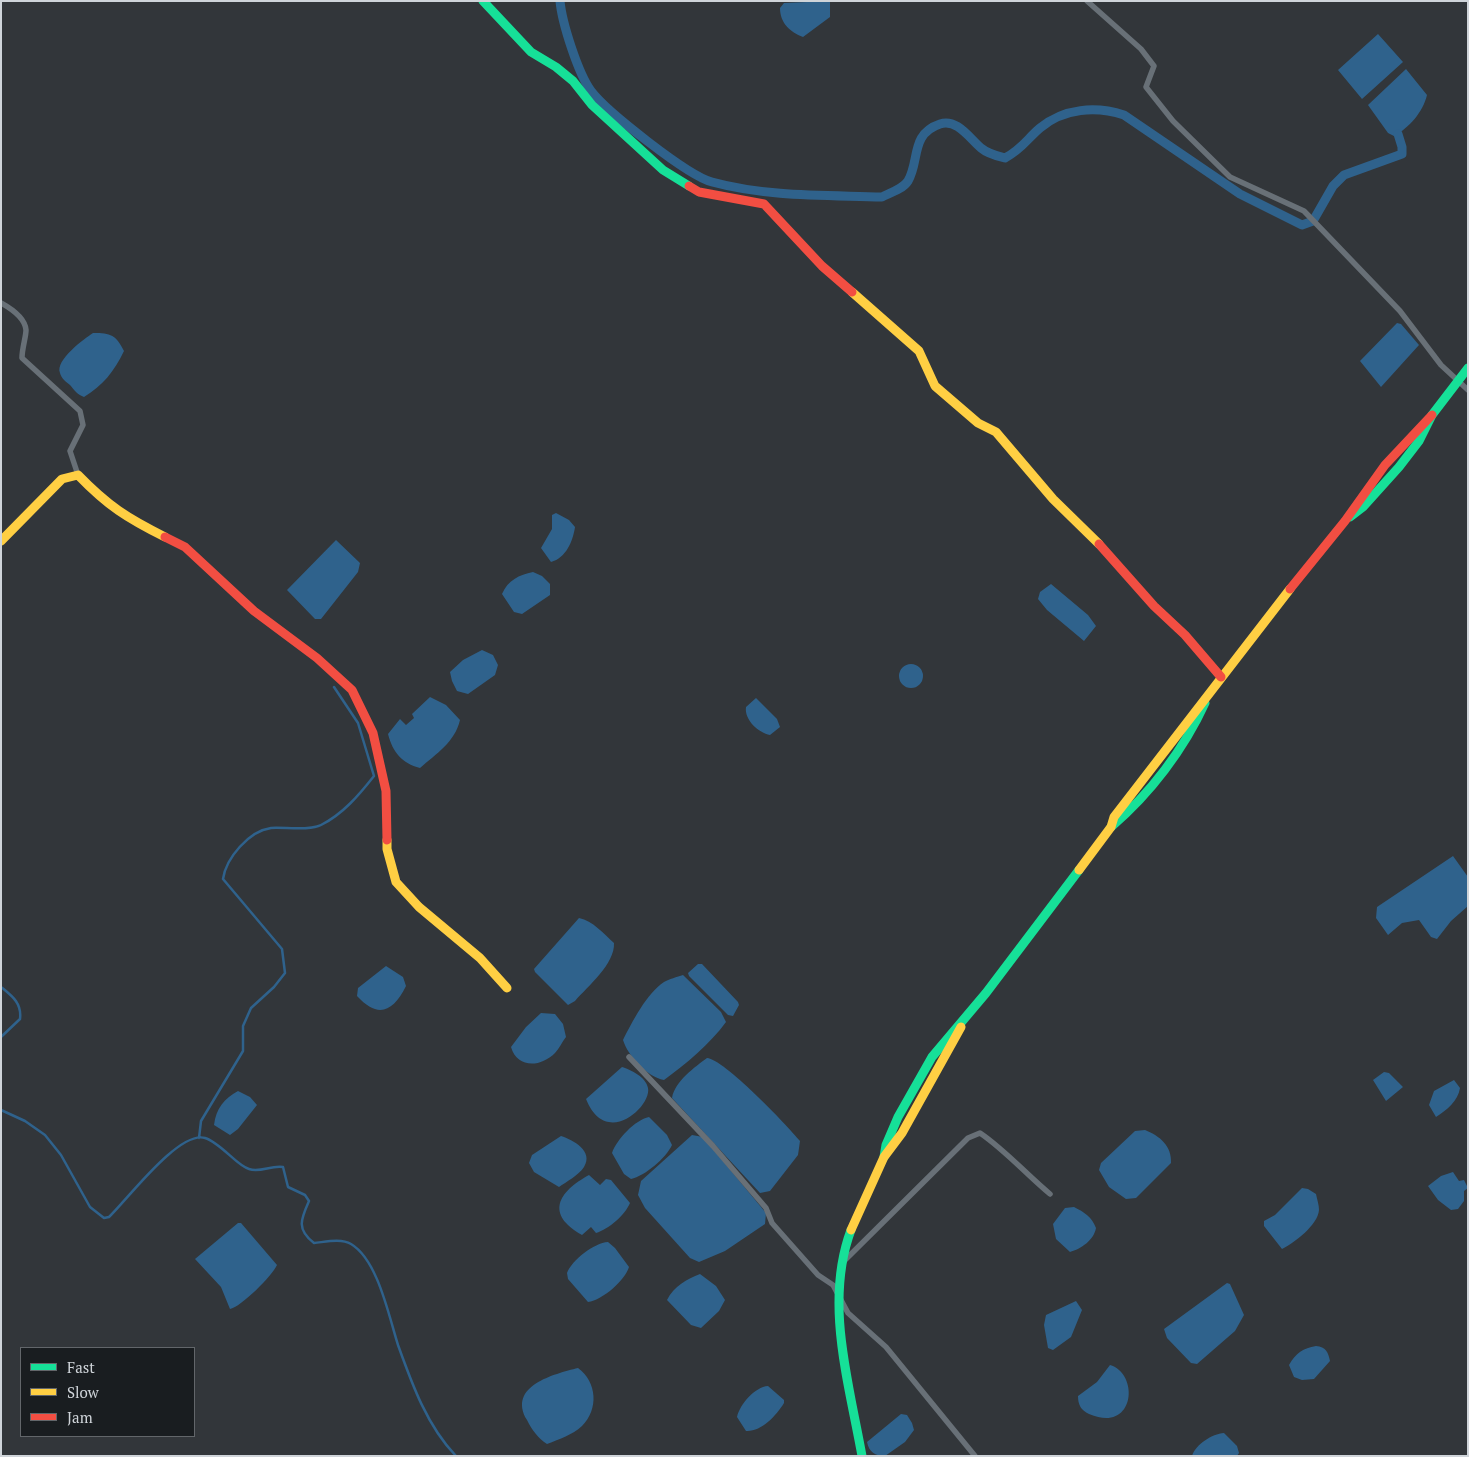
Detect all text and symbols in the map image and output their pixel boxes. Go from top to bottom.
legend [20,1347,195,1437]
text: Fast [67,1357,95,1377]
text: Slow [67,1382,99,1402]
text: Jam [67,1407,93,1427]

